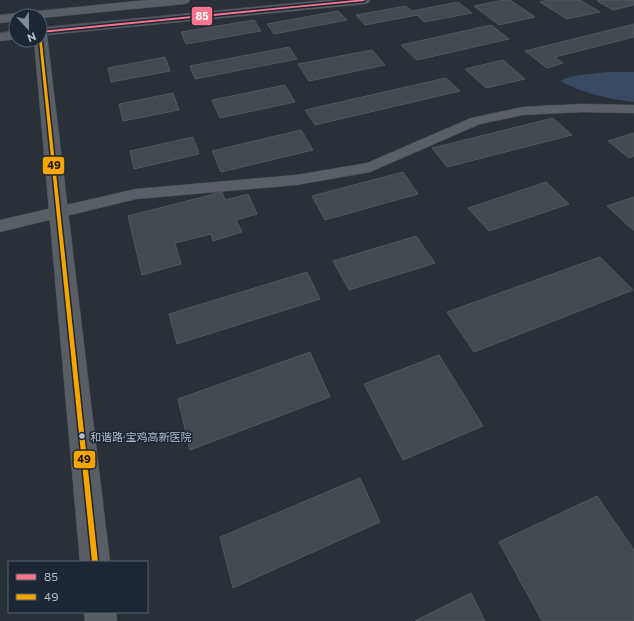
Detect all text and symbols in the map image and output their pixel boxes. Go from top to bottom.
line badge: 85 [191,6,213,26]
north arrow [8,8,48,48]
text: 85 [195,9,209,22]
text: N [26,30,38,45]
line badge: 49 [42,156,65,175]
text: 49 [47,158,61,171]
place label: 和谐路·宝鸡高新医院 [90,430,192,443]
marker: 和谐路·宝鸡高新医院 [77,431,87,441]
line badge: 49 [73,450,96,469]
text: 49 [77,452,91,465]
legend [8,561,148,613]
text: 85 [44,569,58,583]
text: 49 [44,589,58,603]

